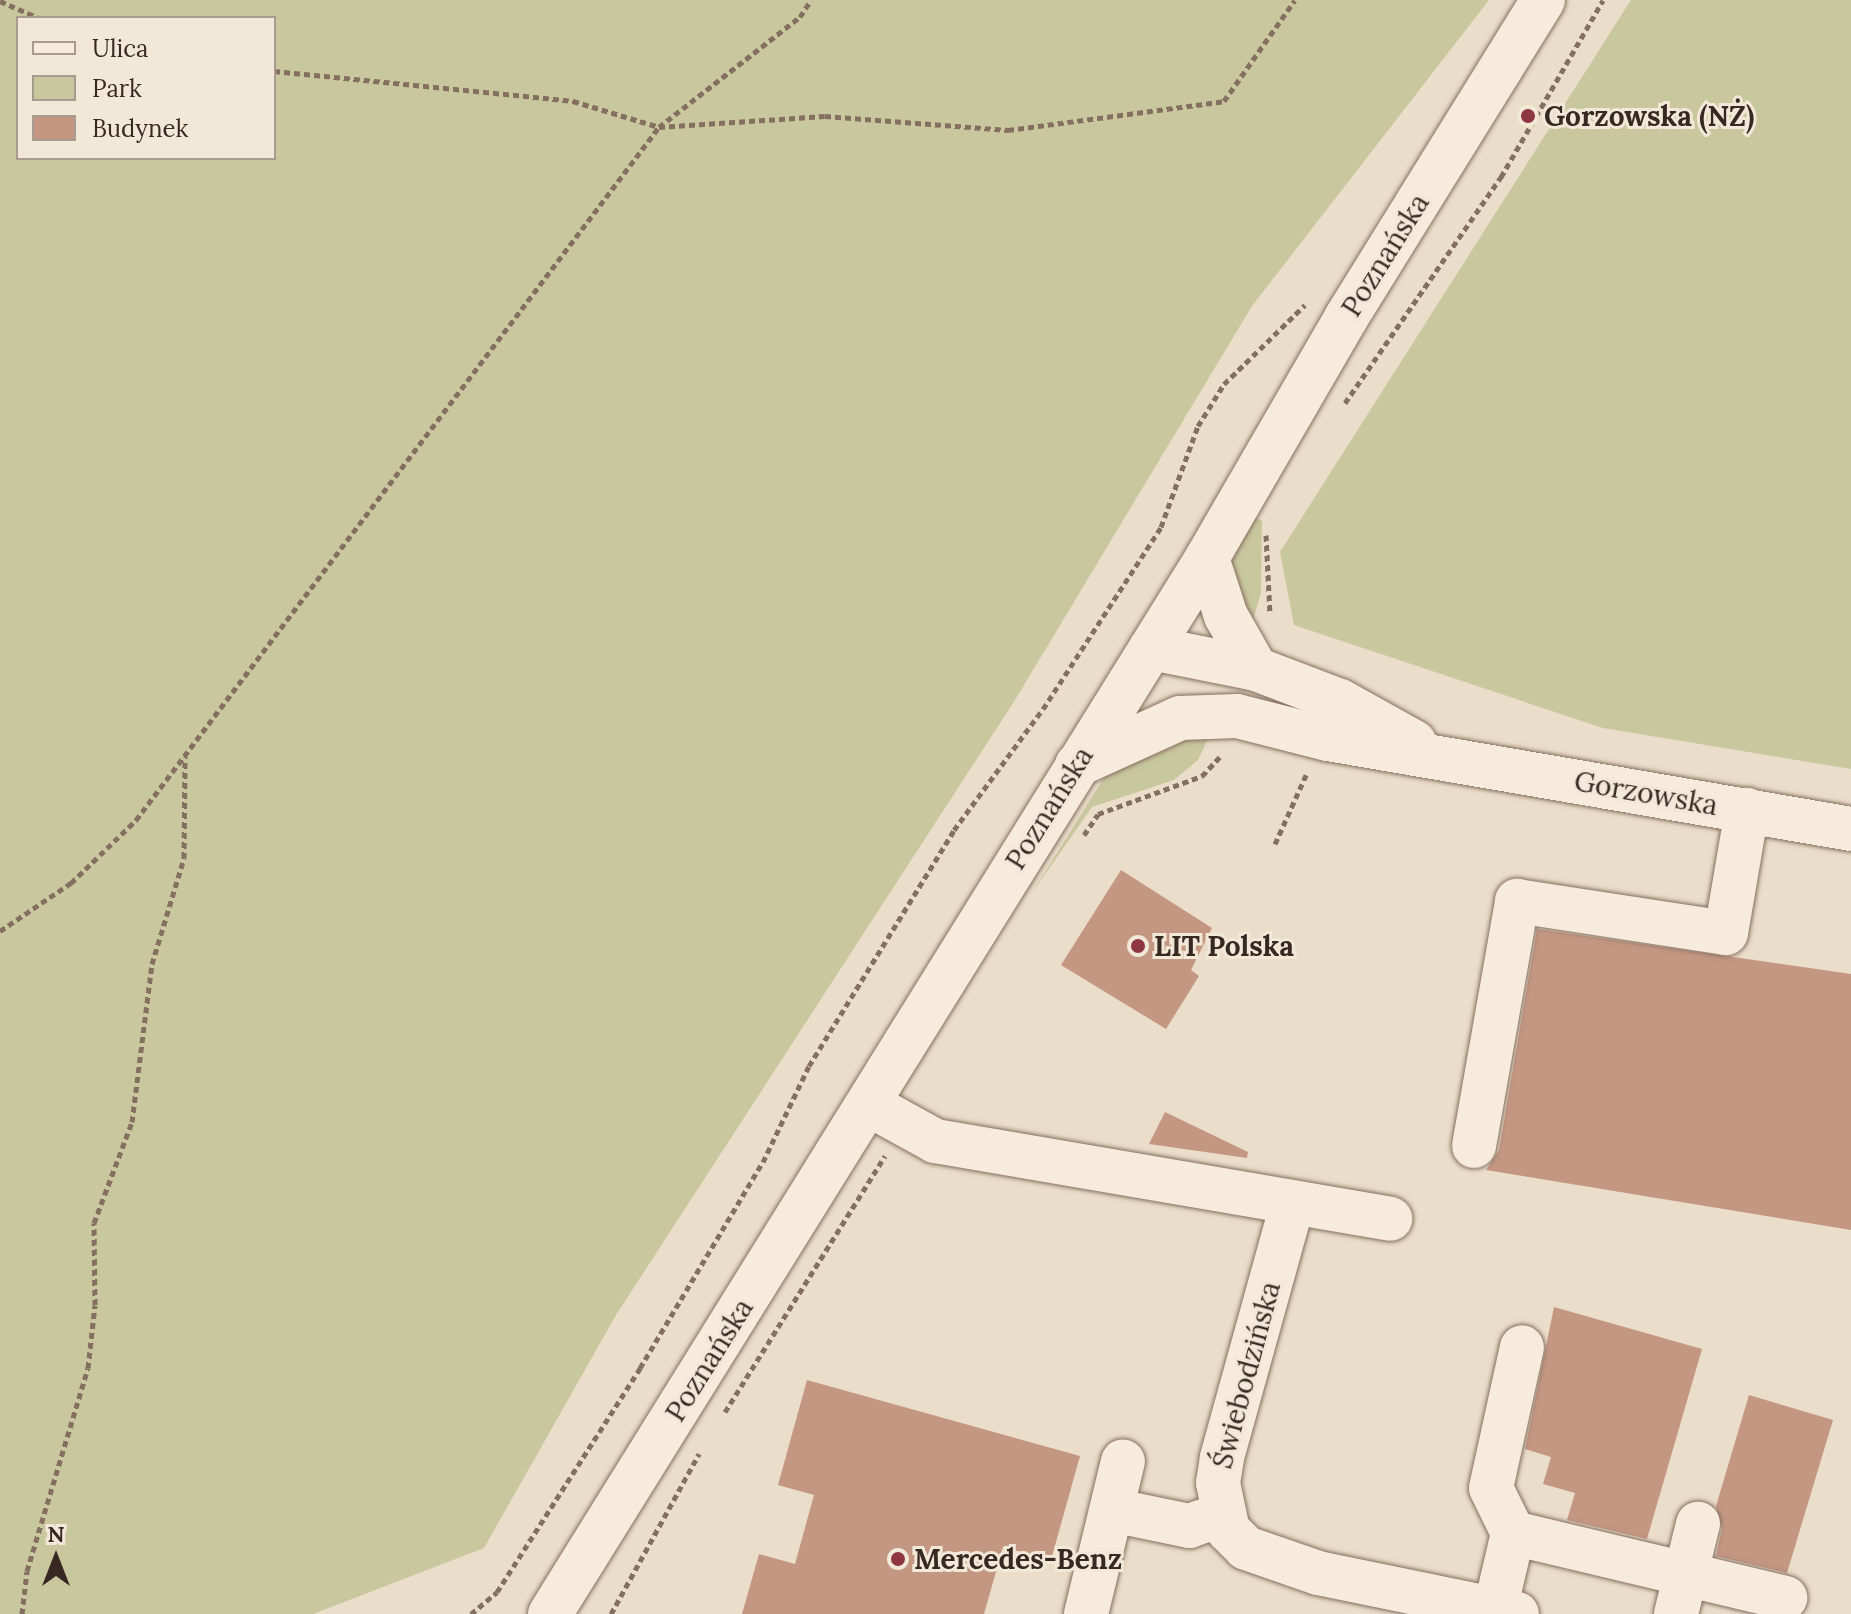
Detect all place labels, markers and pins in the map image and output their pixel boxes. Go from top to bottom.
place label: Gorzowska (NŻ) [1544,99,1754,133]
marker: Gorzowska (NŻ) [1519,107,1537,125]
place label: LIT Polska [1154,929,1294,963]
marker: LIT Polska [1129,937,1147,955]
place label: Mercedes-Benz [914,1542,1122,1576]
marker: Mercedes-Benz [889,1550,907,1568]

